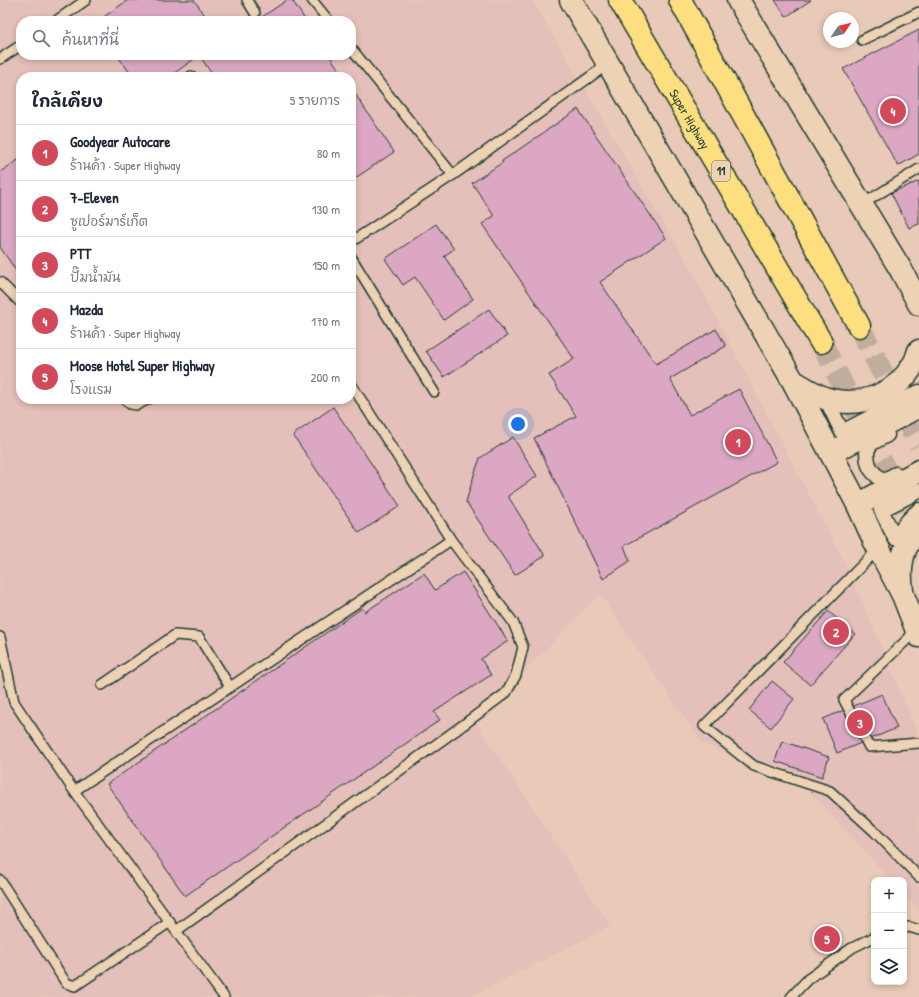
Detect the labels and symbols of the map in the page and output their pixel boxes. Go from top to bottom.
north arrow [823,12,859,48]
street label: Super Highway [665,86,715,153]
pin: 4 [880,96,906,126]
road number: 11 [712,161,730,181]
your location [508,414,528,434]
pin: 1 [725,427,751,457]
pin: 2 [823,617,849,647]
pin: 3 [847,708,873,738]
pin: 5 [814,924,840,954]

